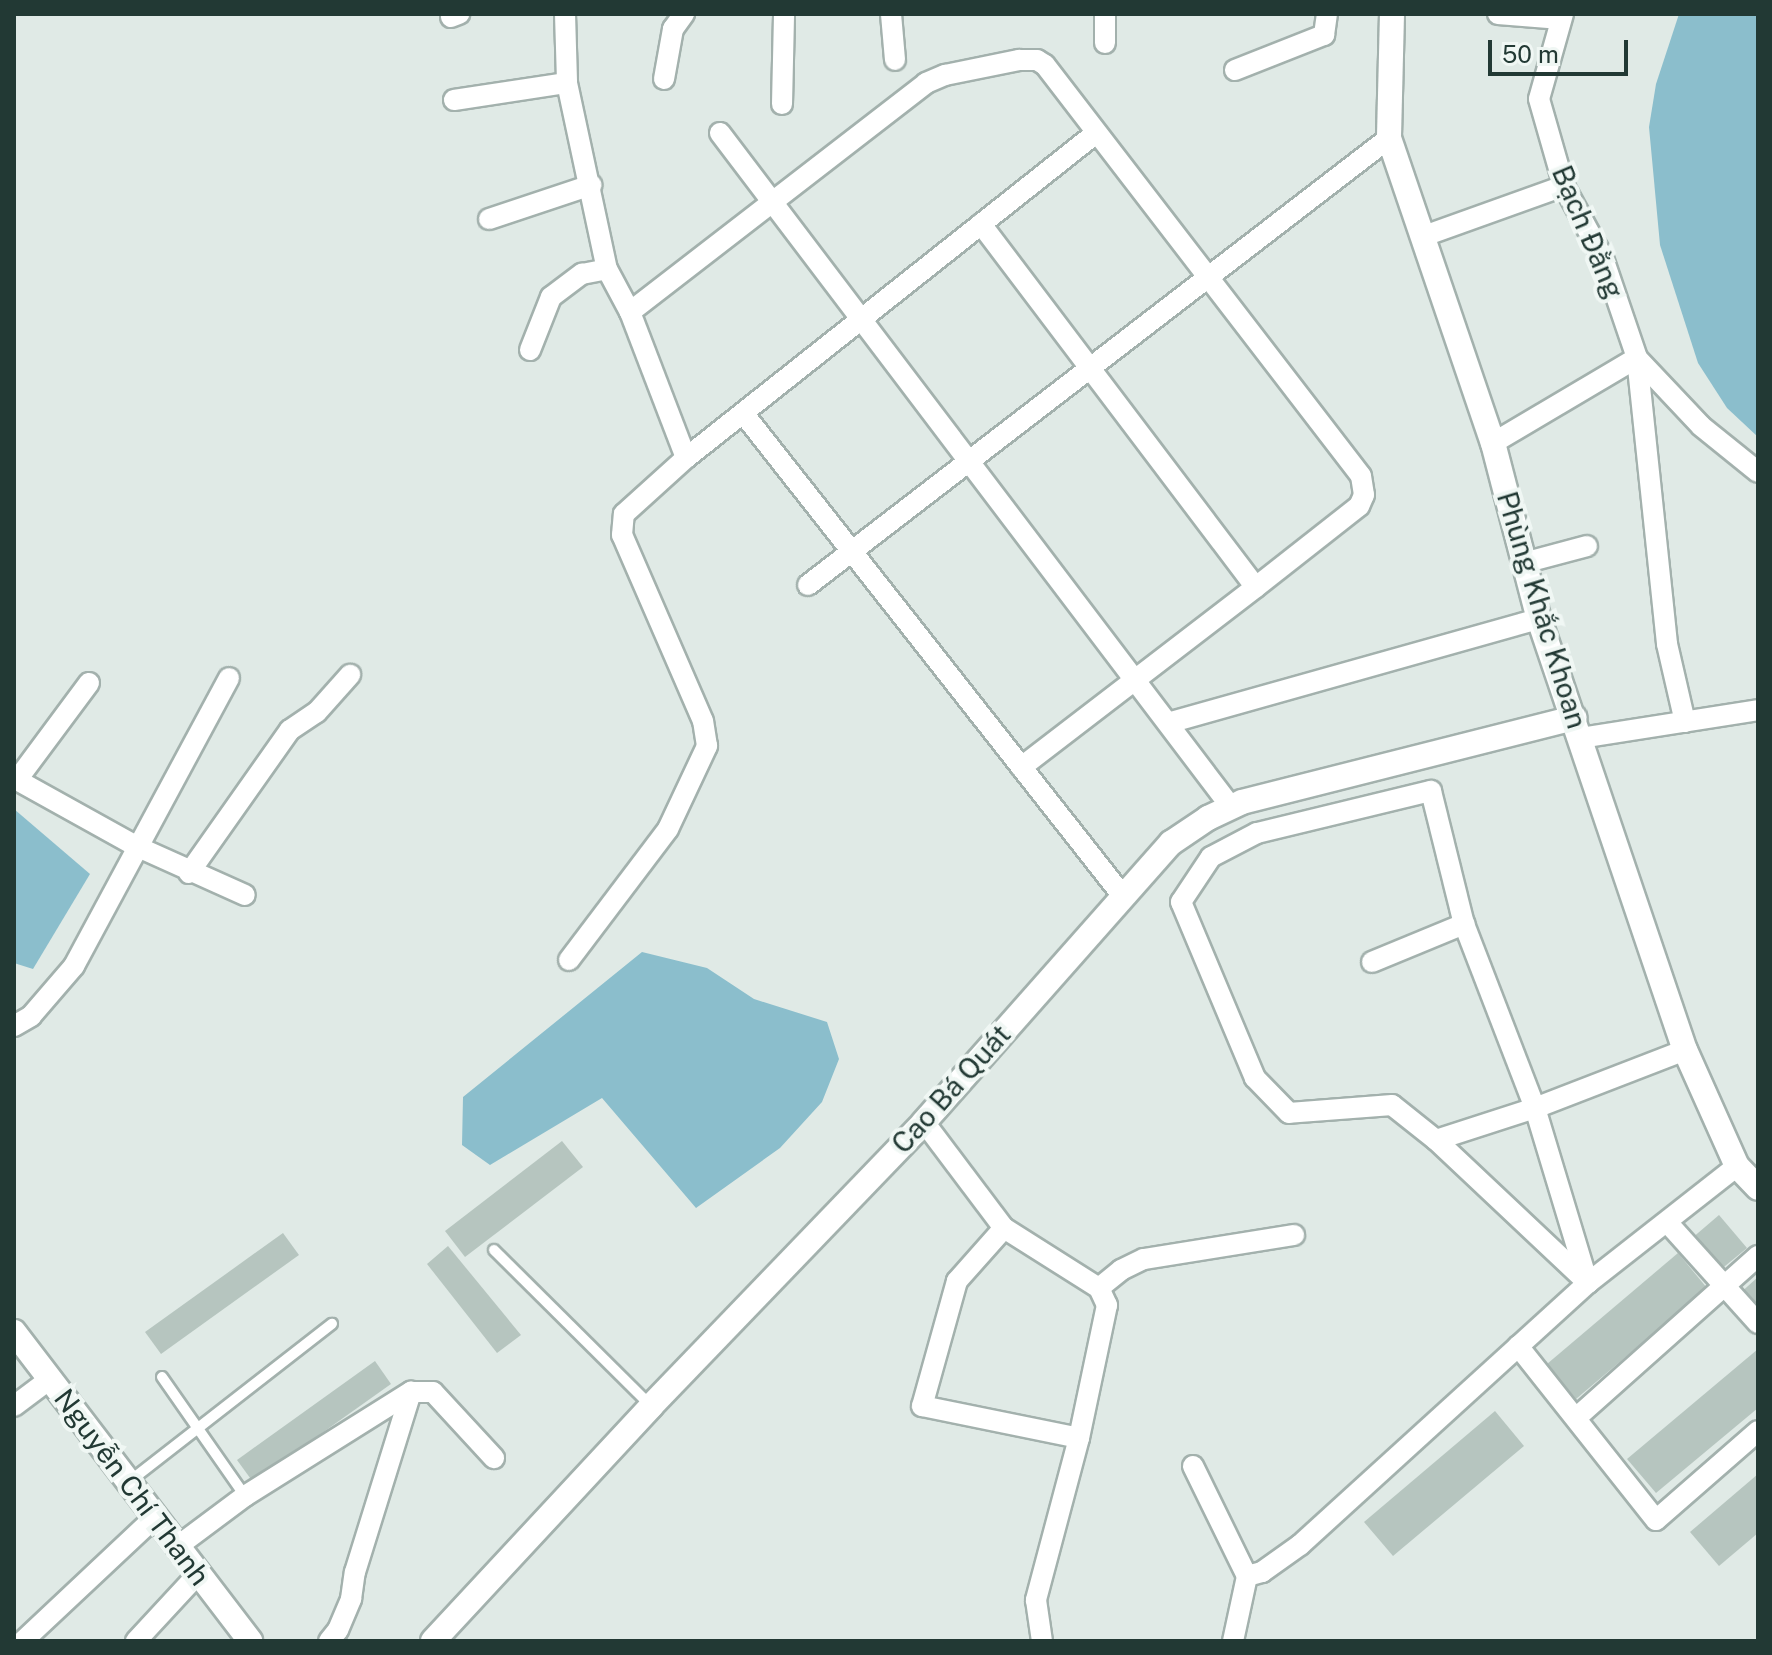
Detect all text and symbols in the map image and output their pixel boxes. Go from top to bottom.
scale bar [1492,24,1632,74]
text: 50 m [1502,40,1559,68]
street label: Bạch Đằng [1545,160,1631,304]
street label: Phùng Khắc Khoan [1490,487,1594,733]
street label: Cao Bá Quát [885,1018,1017,1160]
street label: Nguyễn Chí Thanh [47,1382,217,1592]

